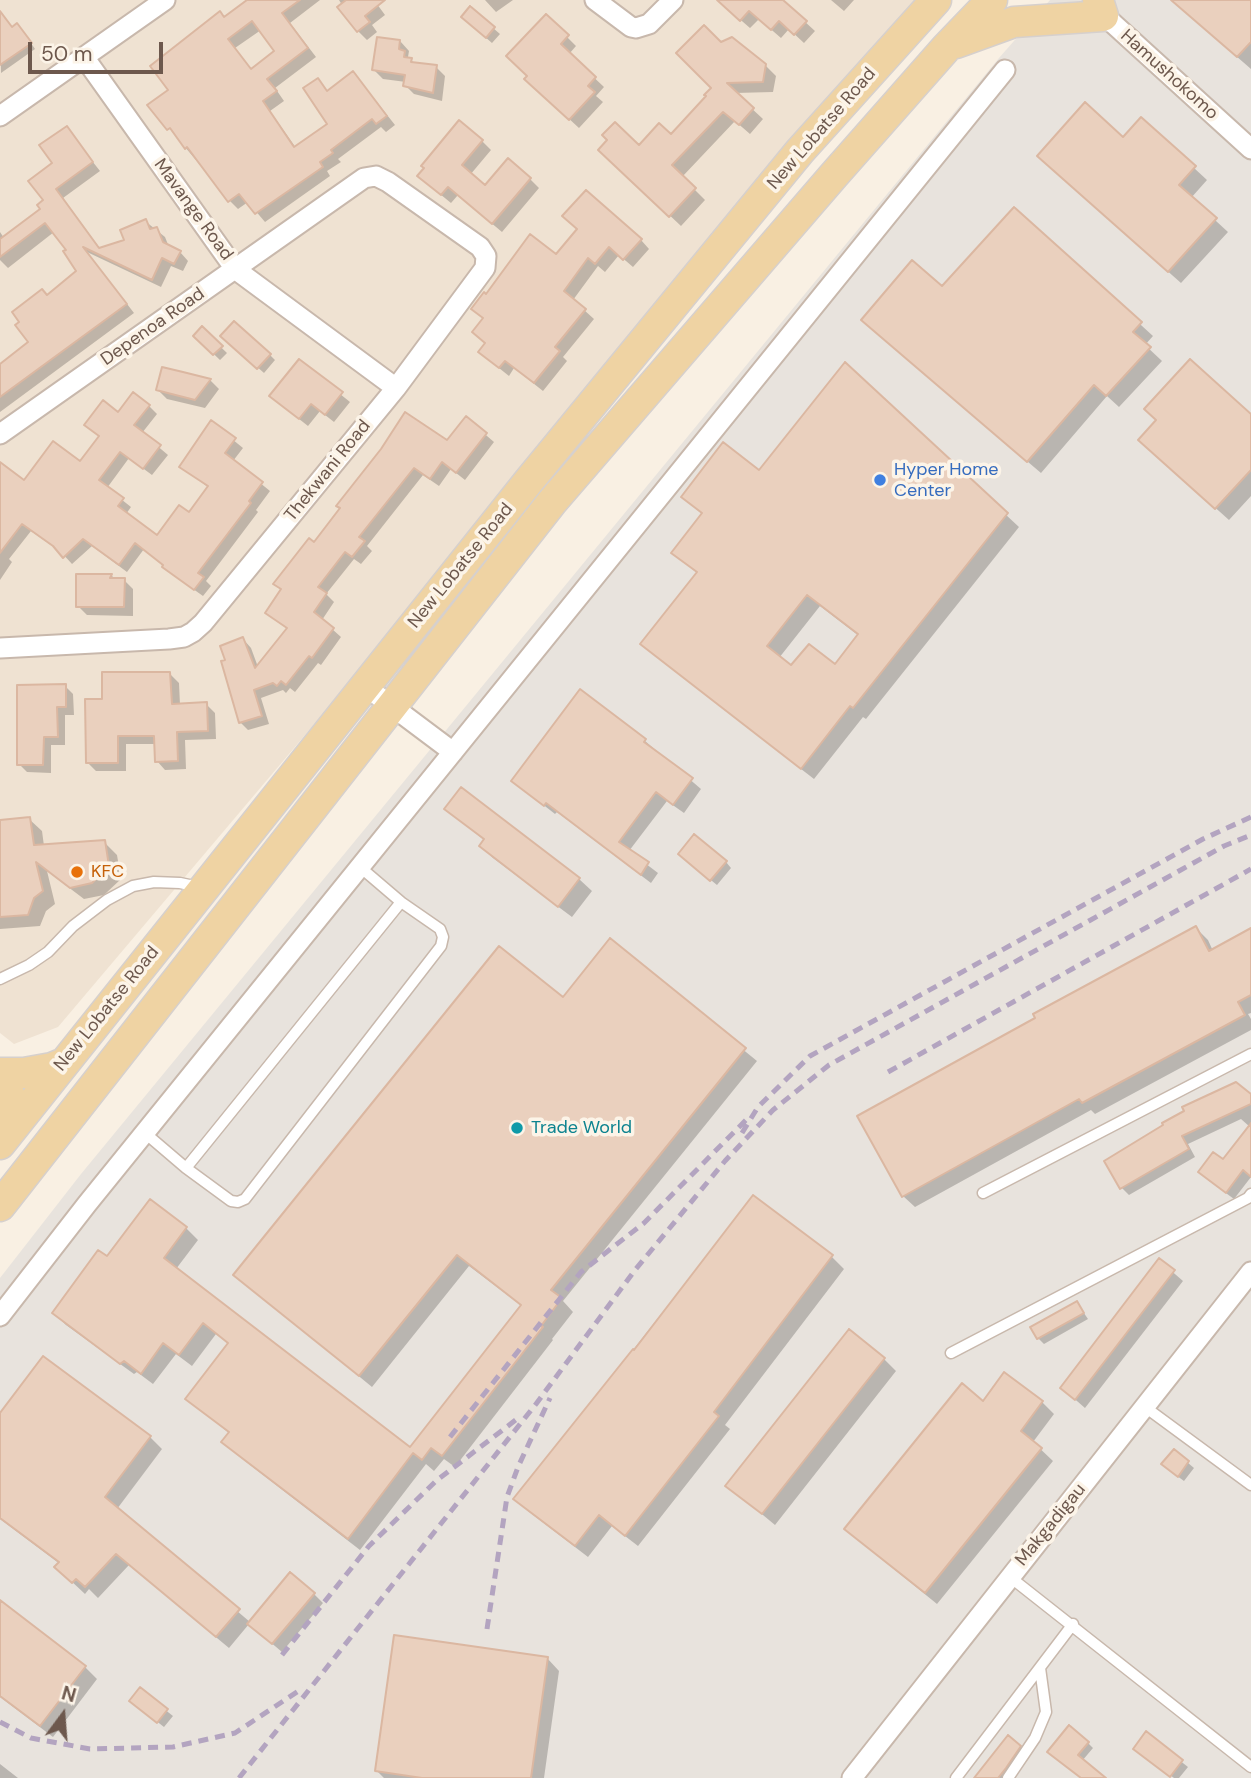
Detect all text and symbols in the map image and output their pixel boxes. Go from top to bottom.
street label: Hamushokomo [1116,25,1222,125]
scale bar [32,28,166,72]
text: 50 m [41,40,92,68]
street label: New Lobatse Road [763,64,881,194]
street label: Mavange Road [149,155,237,265]
street label: Depenoa Road [97,283,209,371]
street label: Thekwani Road [280,416,376,526]
place label: Hyper Home Center [894,459,998,502]
marker: Hyper Home Center [872,472,888,488]
street label: New Lobatse Road [404,499,518,633]
place label: KFC [91,861,124,883]
marker: KFC [69,864,85,880]
street label: New Lobatse Road [50,942,164,1076]
place label: Trade World [531,1117,632,1139]
marker: Trade World [509,1120,525,1136]
street label: Makgadigau [1011,1480,1091,1570]
north arrow [28,1680,98,1750]
text: N [59,1680,79,1708]

